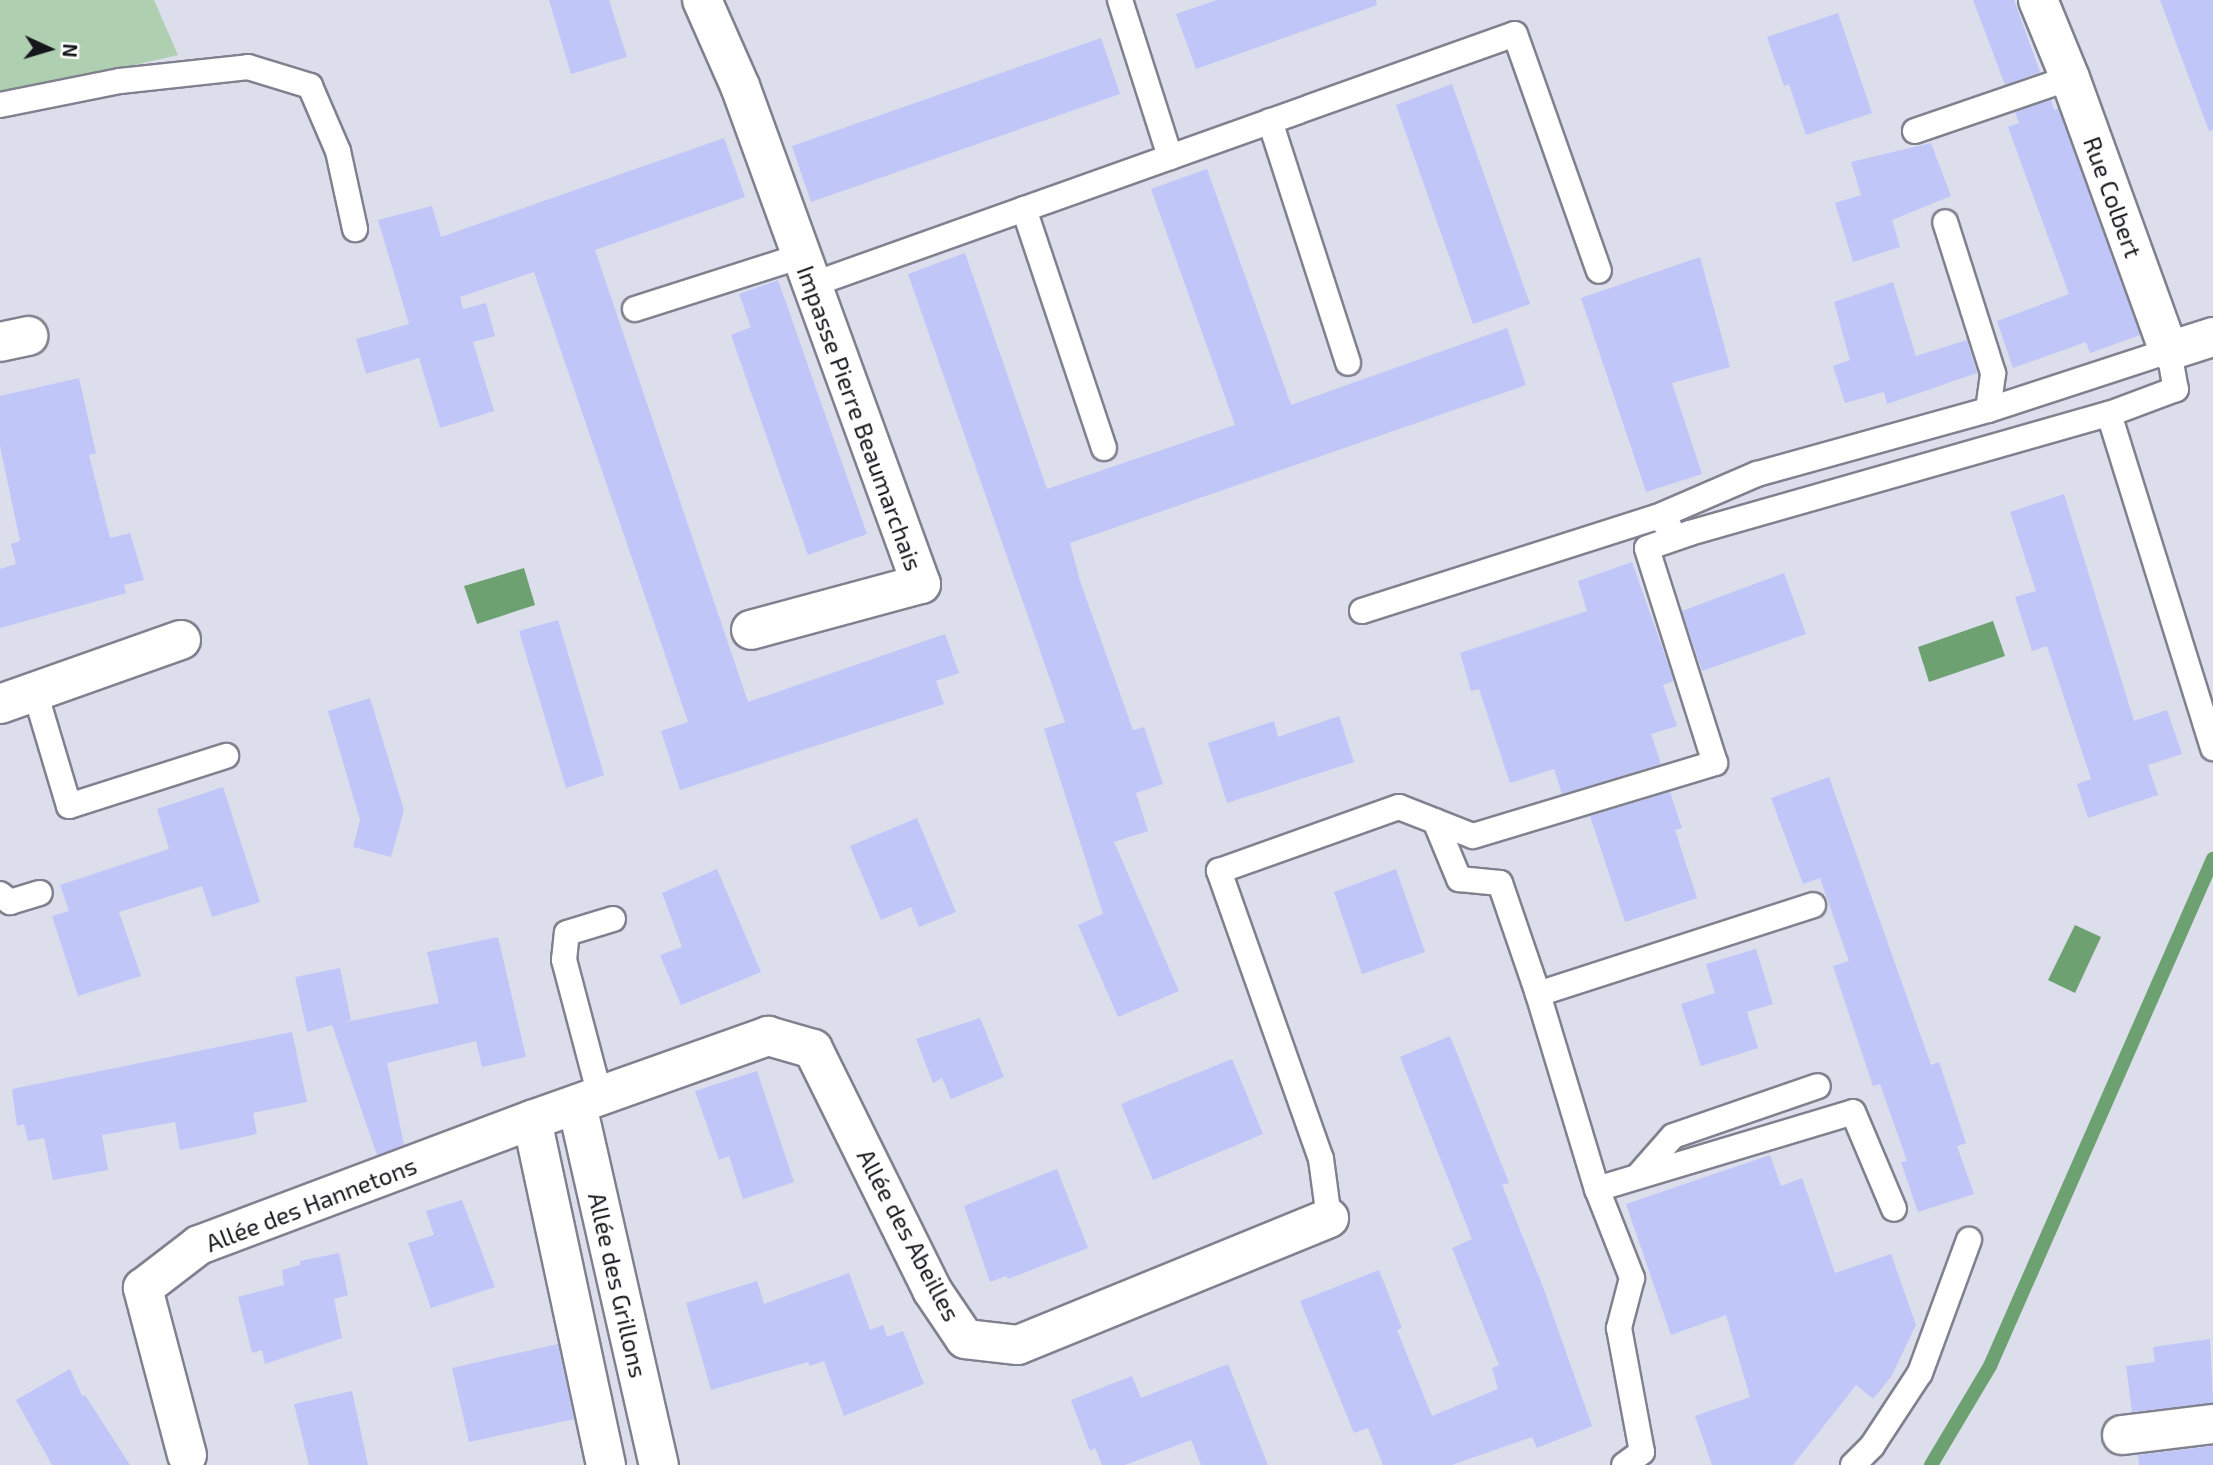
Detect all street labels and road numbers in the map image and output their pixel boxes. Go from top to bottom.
street label: Rue Colbert [2078,133,2148,261]
street label: Impasse Pierre Beaumarchais [791,262,929,574]
street label: Allée des Abeilles [851,1144,967,1326]
street label: Allée des Hannetons [202,1151,420,1257]
street label: Allée des Grillons [583,1190,653,1380]

